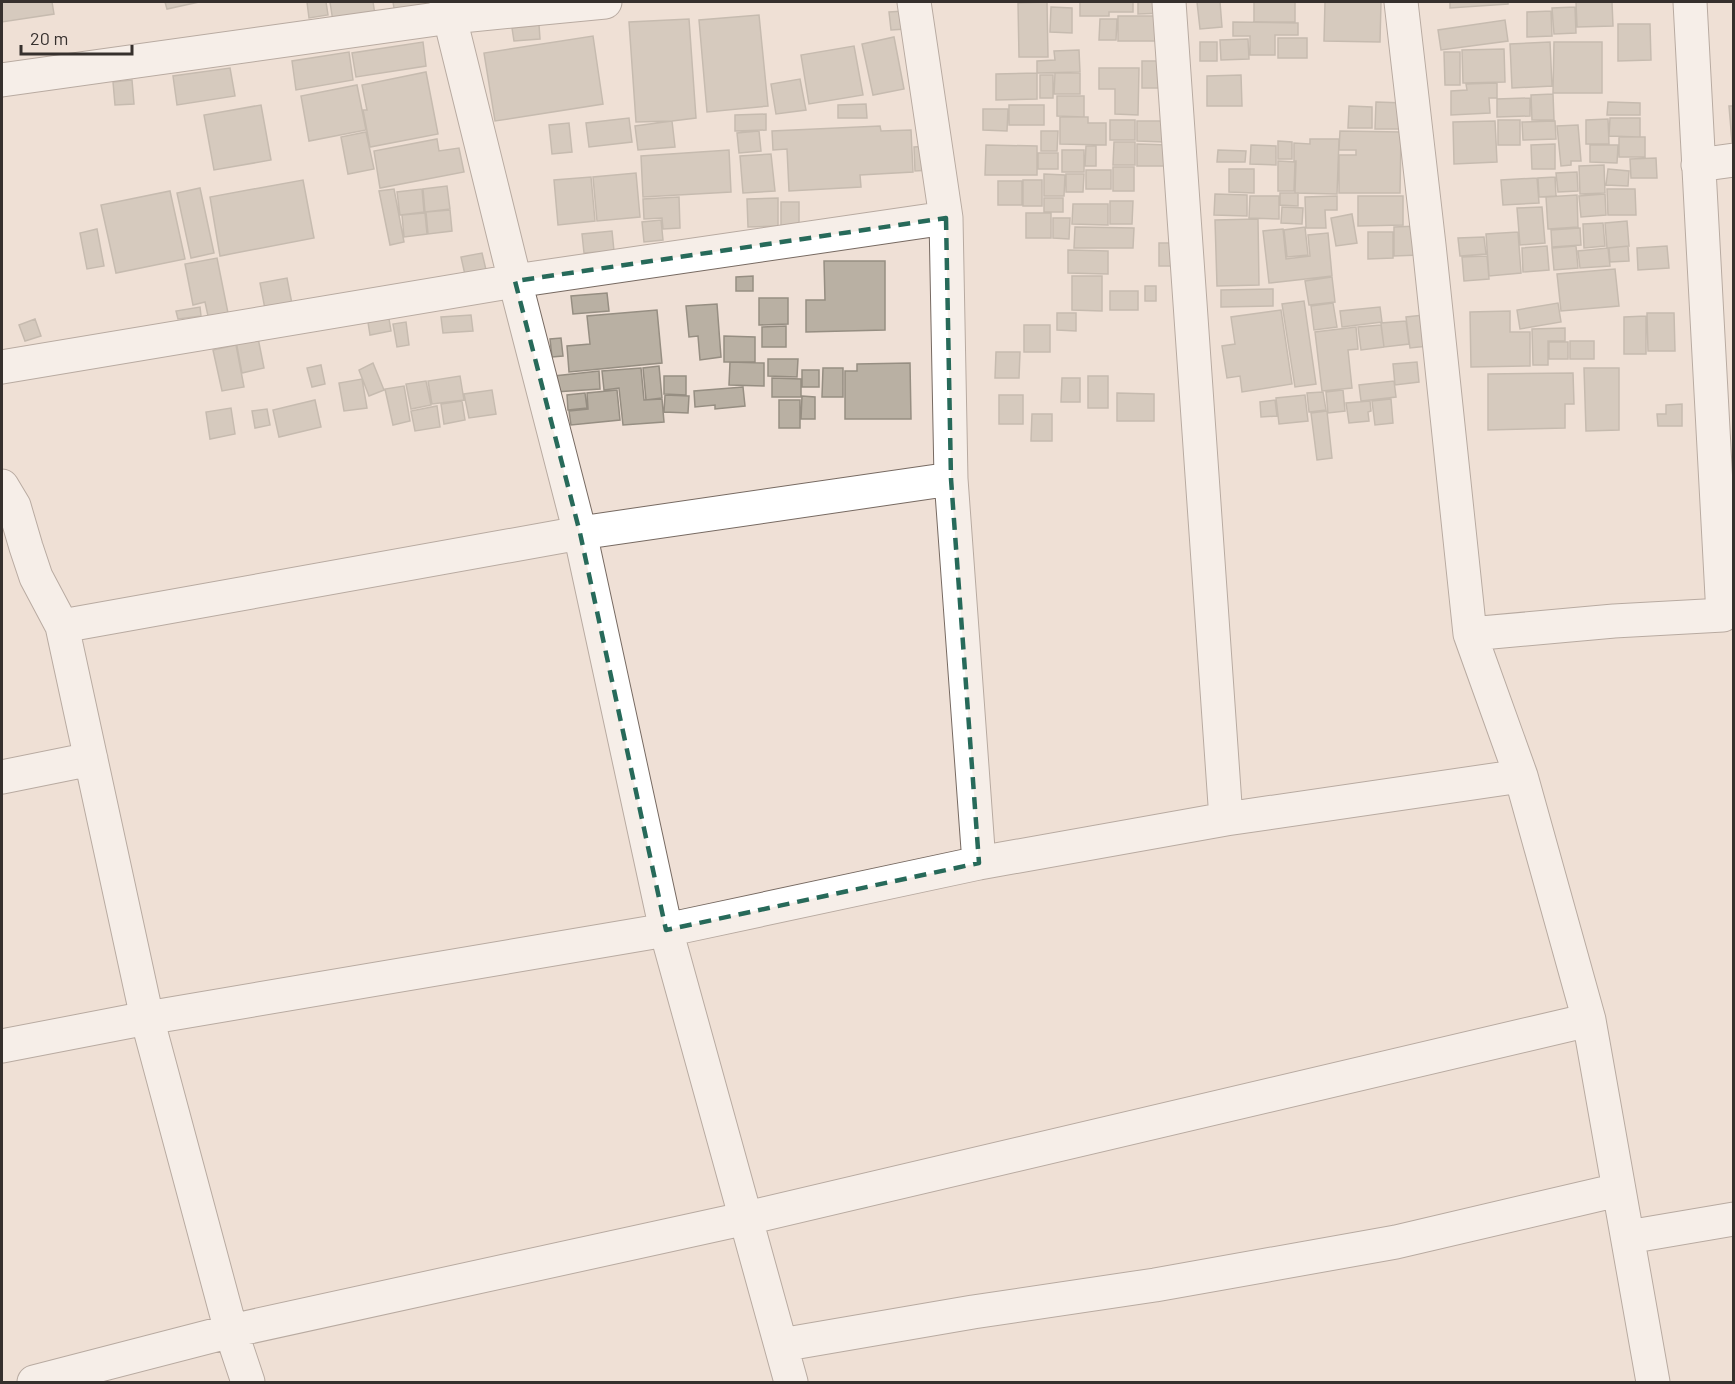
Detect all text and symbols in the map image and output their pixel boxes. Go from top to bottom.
scale bar [21,18,132,56]
text: 20 m [30,27,68,49]

